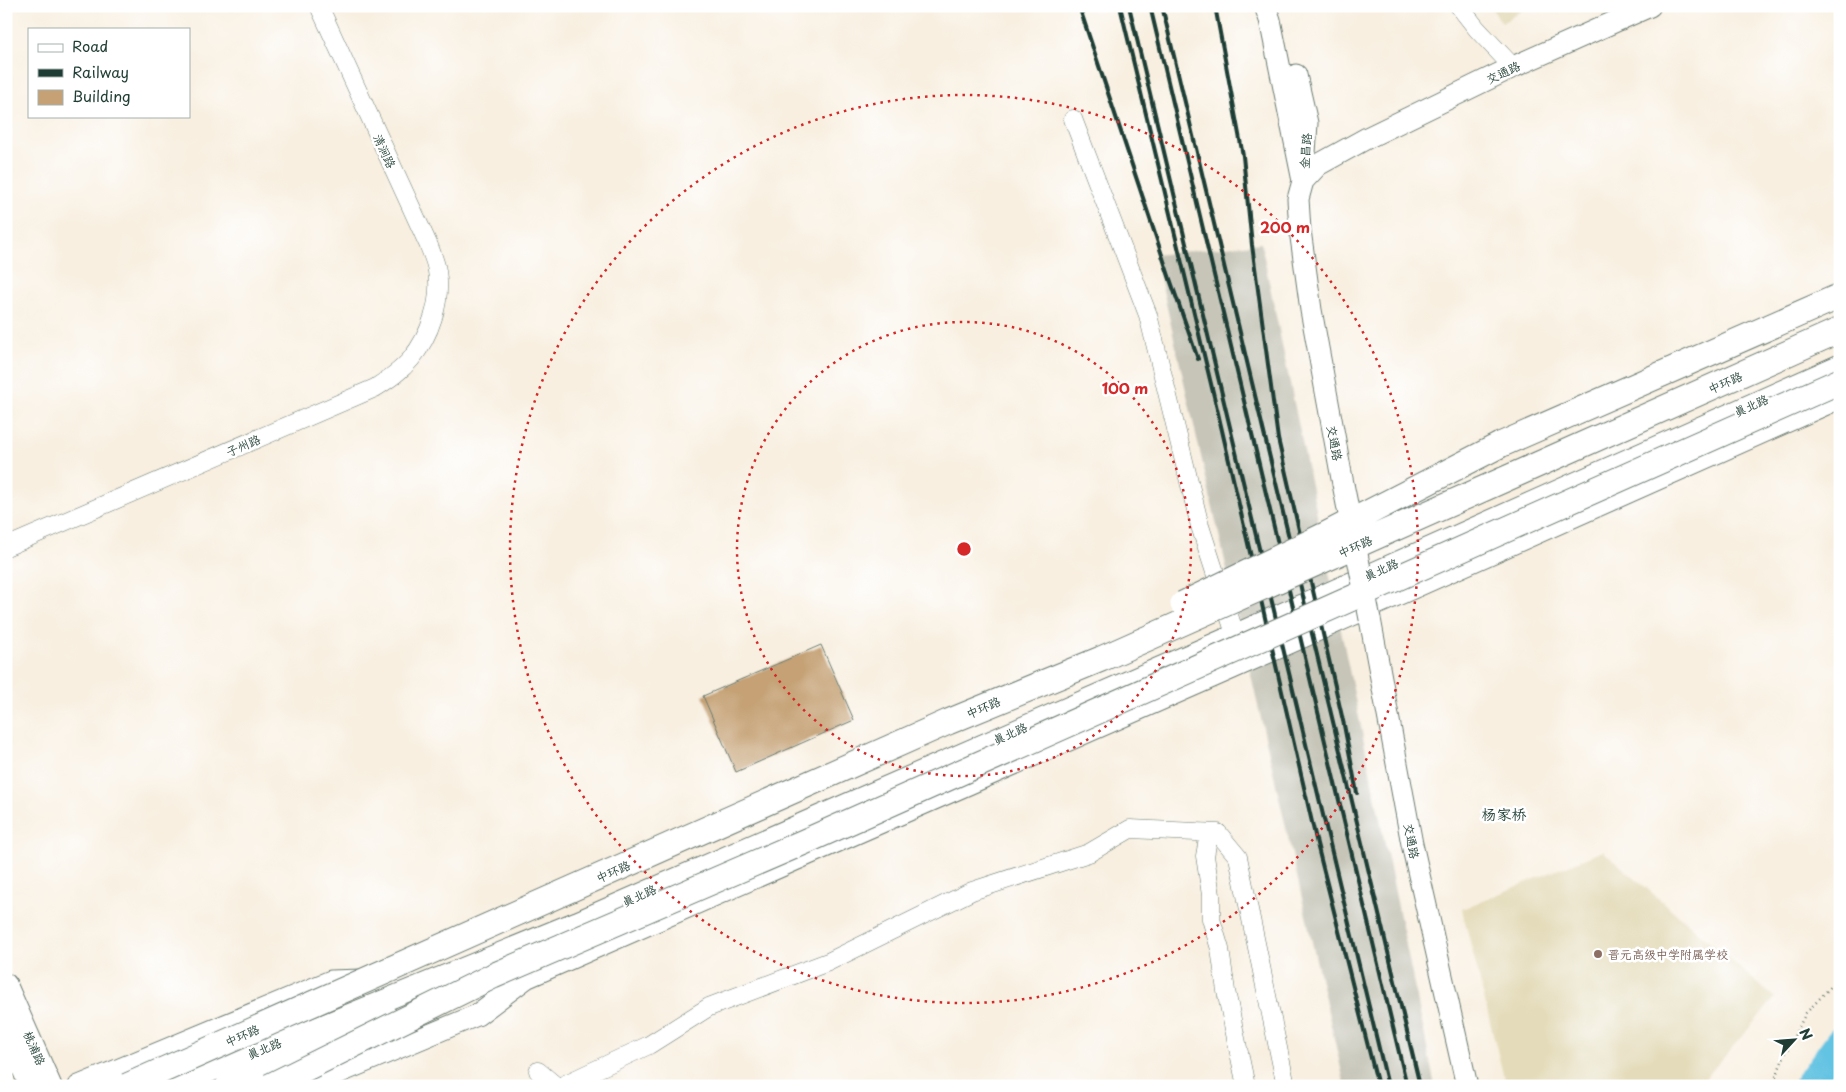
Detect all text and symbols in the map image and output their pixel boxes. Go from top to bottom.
legend [28,28,190,118]
text: Road [72,34,108,57]
street label: 交通路 [1483,56,1523,88]
text: Railway [72,60,129,83]
text: Building [72,84,131,107]
street label: 清涧路 [369,131,401,171]
street label: 金昌路 [1295,132,1315,170]
text: 200 m [1260,215,1310,238]
street label: 中环路 [1705,366,1745,398]
text: 100 m [1102,376,1148,399]
street label: 真北路 [1731,389,1771,421]
street label: 交通路 [1323,424,1347,462]
street label: 子州路 [223,430,263,460]
street label: 中环路 [1335,530,1375,562]
centre of rings [955,540,973,558]
street label: 真北路 [1361,553,1401,585]
street label: 中环路 [963,692,1003,722]
street label: 真北路 [990,717,1030,749]
district label: 杨家桥 [1481,802,1527,825]
street label: 交通路 [1400,822,1424,860]
street label: 中环路 [593,855,633,887]
street label: 真北路 [619,879,659,911]
place label: 晋元高级中学附属学校 [1608,945,1728,963]
marker: 晋元高级中学附属学校 [1592,948,1604,960]
north arrow [1768,1014,1818,1064]
street label: 中环路 [222,1019,262,1051]
text: N [1794,1024,1818,1044]
street label: 桃浦路 [19,1028,51,1068]
street label: 真北路 [244,1033,284,1063]

